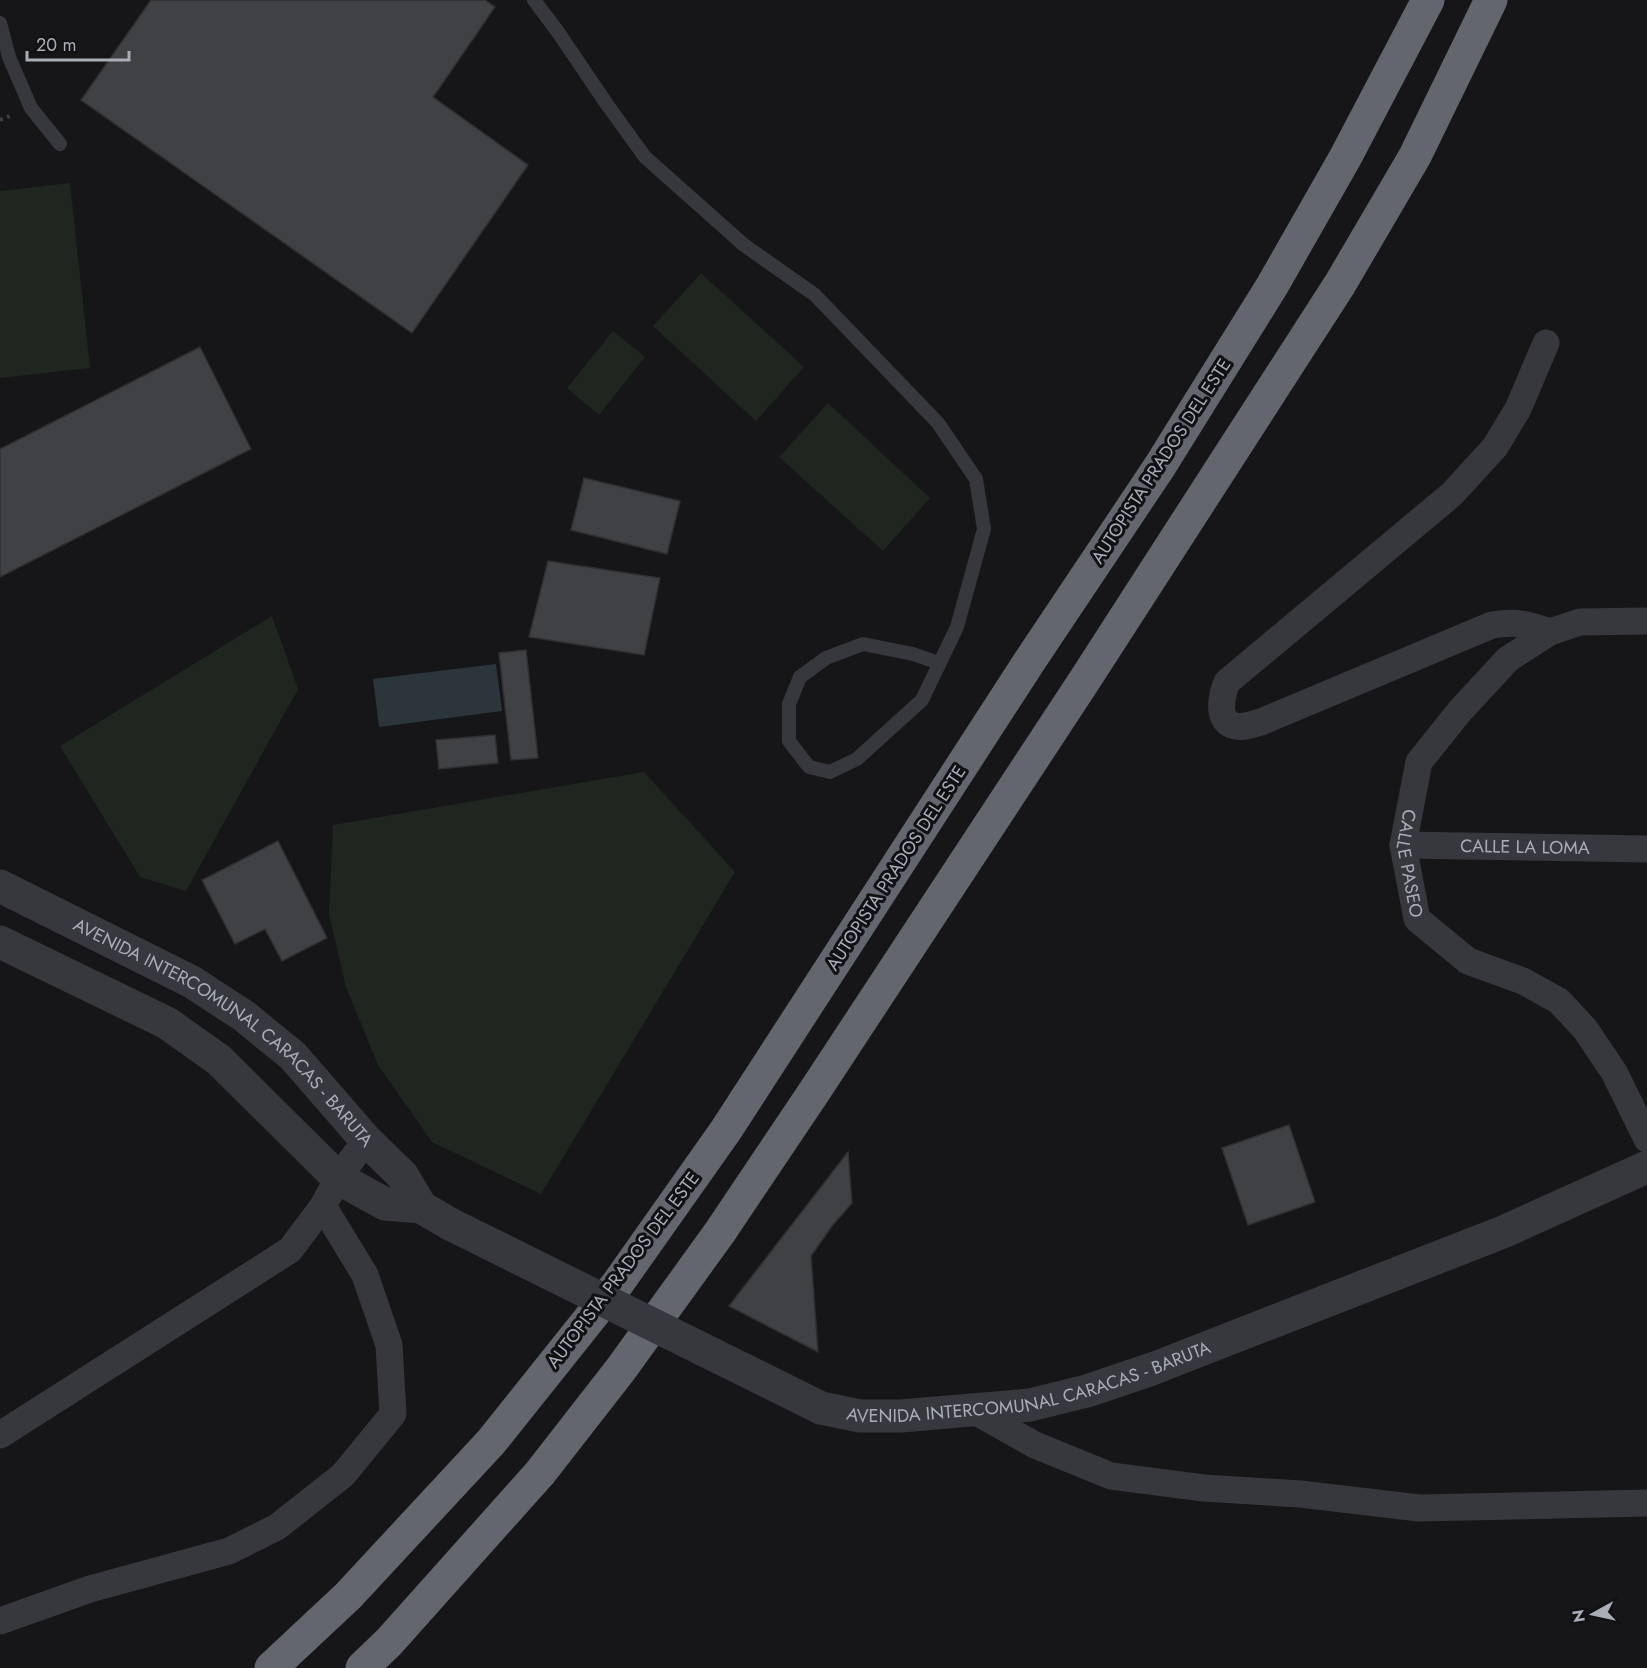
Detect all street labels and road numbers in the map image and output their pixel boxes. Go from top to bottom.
street label: AUTOPISTA PRADOS DEL ESTE [1085,353,1237,569]
street label: AUTOPISTA PRADOS DEL ESTE [820,760,972,976]
street label: CALLE PASEO [1390,807,1429,920]
street label: CALLE LA LOMA [1460,833,1590,861]
street label: AVENIDA INTERCOMUNAL CARACAS - BARUTA [69,912,379,1153]
street label: AUTOPISTA PRADOS DEL ESTE [540,1166,706,1374]
street label: AVENIDA INTERCOMUNAL CARACAS - BARUTA [844,1334,1215,1429]

